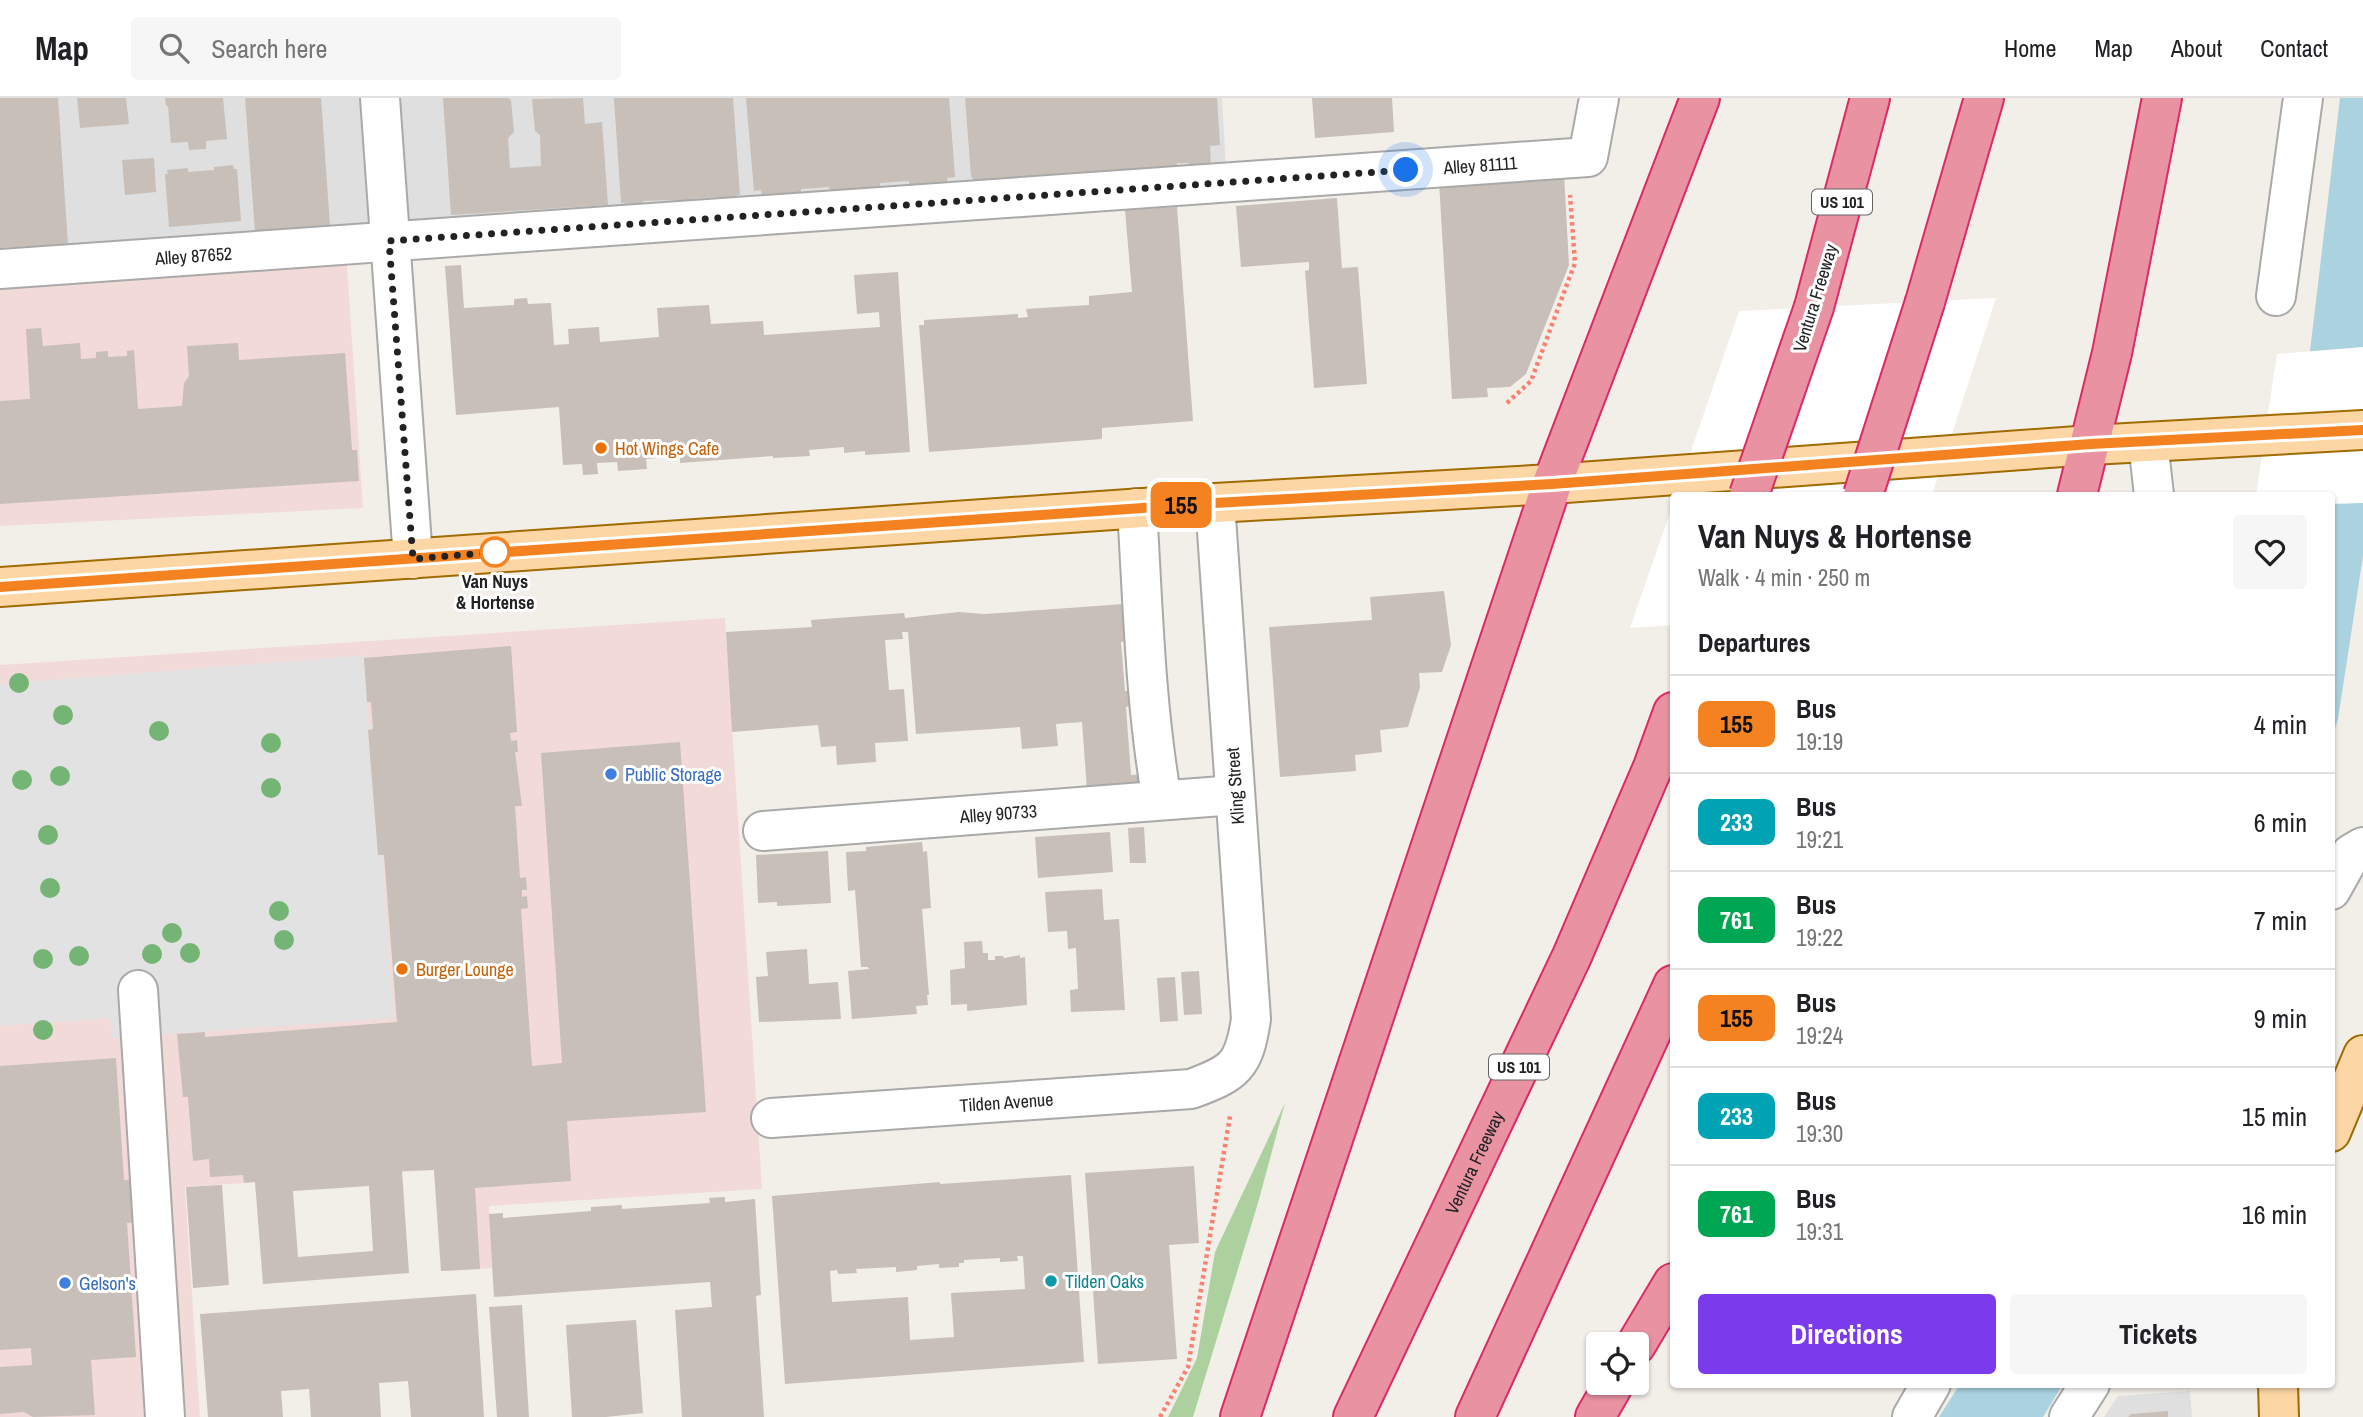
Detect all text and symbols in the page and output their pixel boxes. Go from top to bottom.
search box [131,17,621,80]
text: Map [35,26,89,70]
icon: search [155,29,193,67]
text: Search here [211,31,327,66]
text: Home [2004,32,2056,64]
text: Map [2094,32,2133,64]
text: About [2171,32,2222,64]
text: Contact [2260,32,2328,64]
street label: Alley 81111 [1442,149,1519,180]
your location [1388,152,1423,187]
road number: US 101 [1812,190,1872,214]
street label: Alley 87652 [153,240,233,271]
street label: Ventura Freeway [1787,240,1843,355]
place label: Hot Wings Cafe [615,436,719,461]
marker: Hot Wings Cafe [593,440,609,456]
line badge: 155 [1141,482,1221,528]
text: 155 [1165,489,1197,521]
text: Van Nuys & Hortense [1698,514,1972,558]
button: heart [2233,515,2307,589]
marker: Van Nuys & Hortense [480,537,510,567]
text: Walk · 4 min · 250 m [1698,562,1870,593]
place label: Van Nuys & Hortense [456,569,534,615]
text: Departures [1698,625,1811,660]
text: Bus [1796,691,1836,726]
text: 4 min [2254,707,2307,742]
text: 155 [1720,708,1753,740]
text: 19:19 [1796,726,1843,757]
street label: Kling Street [1220,747,1250,825]
place label: Public Storage [625,762,722,787]
marker: Public Storage [603,766,619,782]
text: Bus [1796,789,1836,824]
street label: Alley 90733 [958,798,1038,829]
text: 6 min [2254,805,2307,840]
text: 233 [1720,806,1753,838]
text: 19:21 [1796,824,1843,855]
text: Bus [1796,887,1836,922]
text: 7 min [2254,903,2307,938]
text: 761 [1720,904,1753,936]
text: 19:22 [1796,922,1843,953]
place label: Burger Lounge [416,957,514,982]
marker: Burger Lounge [394,961,410,977]
text: Bus [1796,985,1836,1020]
text: 9 min [2254,1001,2307,1036]
text: 155 [1720,1002,1753,1034]
text: 19:24 [1796,1020,1843,1051]
road number: US 101 [1489,1054,1549,1079]
text: Bus [1796,1083,1836,1118]
street label: Tilden Avenue [959,1086,1054,1117]
text: 15 min [2242,1099,2307,1134]
text: 233 [1720,1100,1753,1132]
street label: Ventura Freeway [1439,1106,1510,1218]
text: 19:30 [1796,1118,1843,1149]
text: Bus [1796,1181,1836,1216]
text: 16 min [2242,1197,2307,1232]
text: 761 [1720,1198,1753,1230]
text: 19:31 [1796,1216,1843,1247]
place label: Tilden Oaks [1065,1269,1144,1294]
place label: Gelson's [79,1271,136,1296]
marker: Tilden Oaks [1043,1273,1059,1289]
marker: Gelson's [57,1275,73,1291]
button: Directions [1698,1294,1996,1374]
button: Tickets [2010,1294,2307,1374]
map controls [1586,1332,1649,1395]
button: locate [1586,1332,1649,1395]

